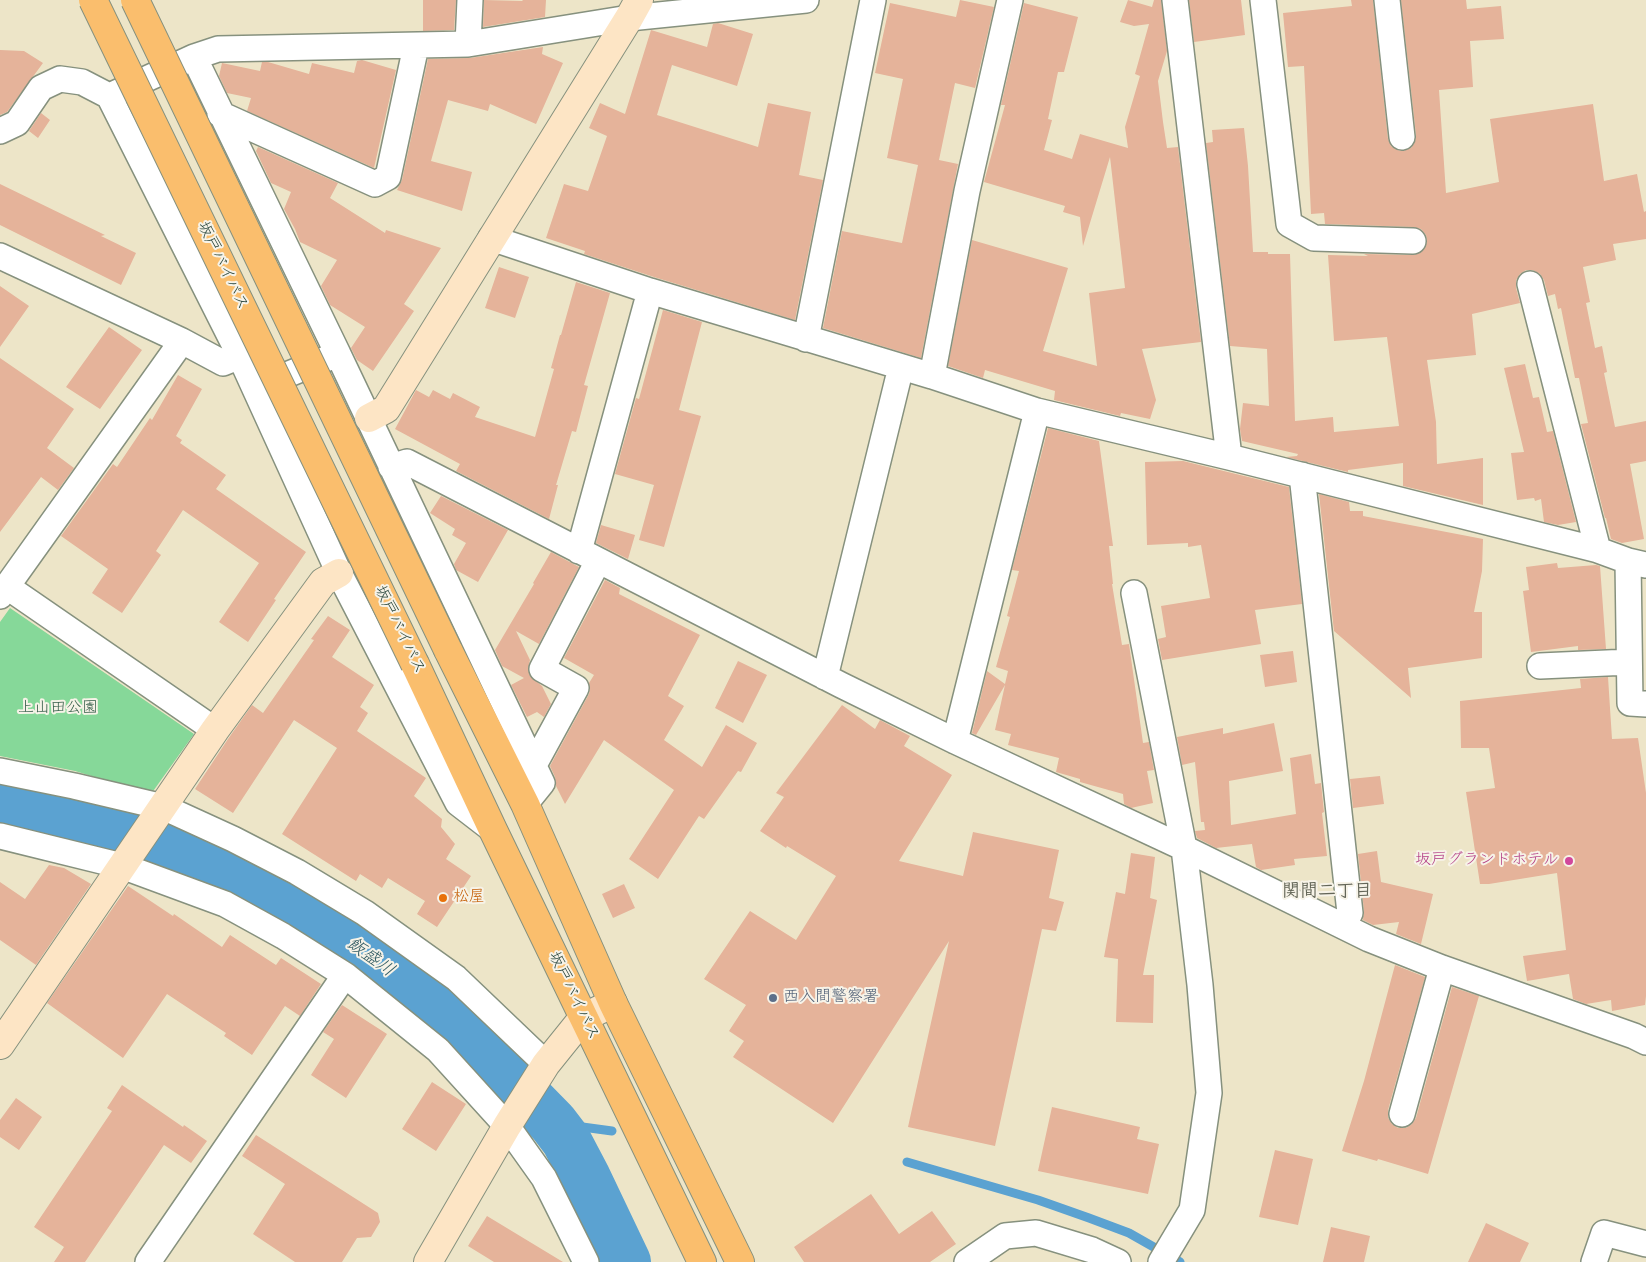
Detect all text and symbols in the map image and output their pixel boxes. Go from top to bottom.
street label: 坂戸バイパス [192,219,252,313]
street label: 坂戸バイパス [369,583,429,677]
park label: 上山田公園 [18,699,98,719]
place label: 坂戸グランドホテル [1415,851,1559,871]
marker: 坂戸グランドホテル [1563,855,1575,867]
district label: 関間二丁目 [1282,881,1372,903]
place label: 松屋 [453,888,485,908]
marker: 松屋 [437,892,449,904]
water label: 飯盛川 [342,933,398,983]
street label: 坂戸バイパス [543,949,603,1043]
place label: 西入間警察署 [783,988,879,1008]
marker: 西入間警察署 [767,992,779,1004]

